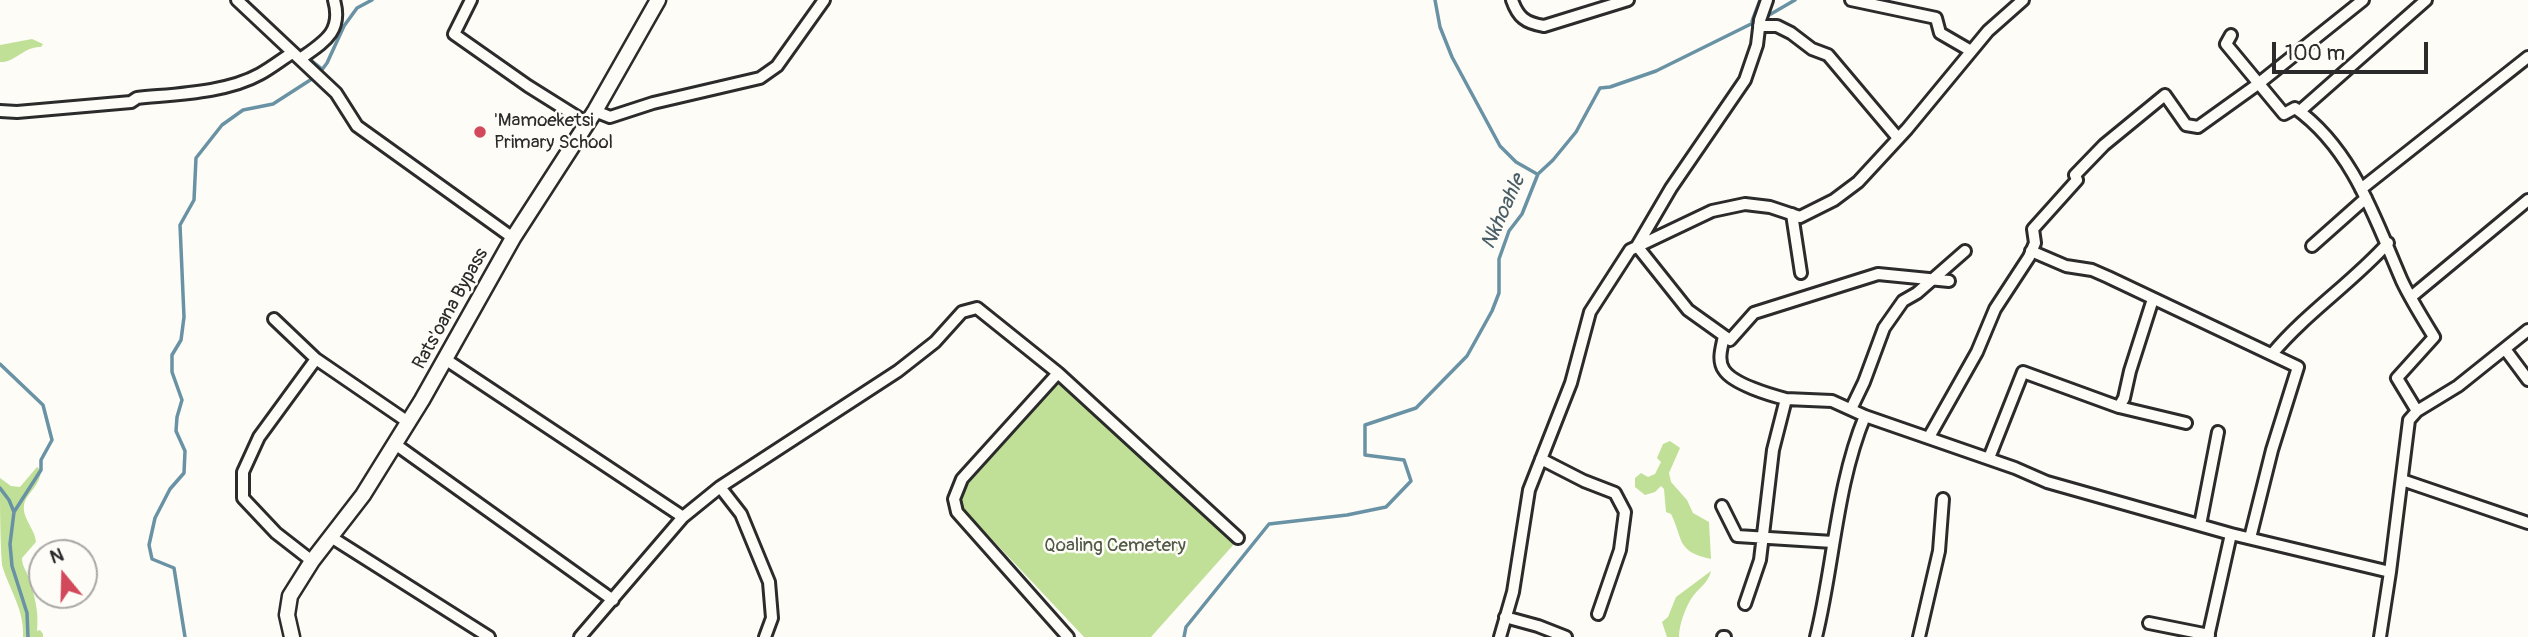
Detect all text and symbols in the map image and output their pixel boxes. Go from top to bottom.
scale bar [2276,28,2432,72]
text: 100 m [2285,40,2345,67]
place label: 'Mamoeketsi Primary School [494,110,613,154]
marker: 'Mamoeketsi Primary School [472,124,488,140]
water label: Nkhoahle [1476,171,1532,253]
street label: Rats'oana Bypass [408,244,494,374]
park label: Qoaling Cemetery [1044,535,1186,557]
north arrow [28,539,98,609]
text: N [47,543,67,569]

